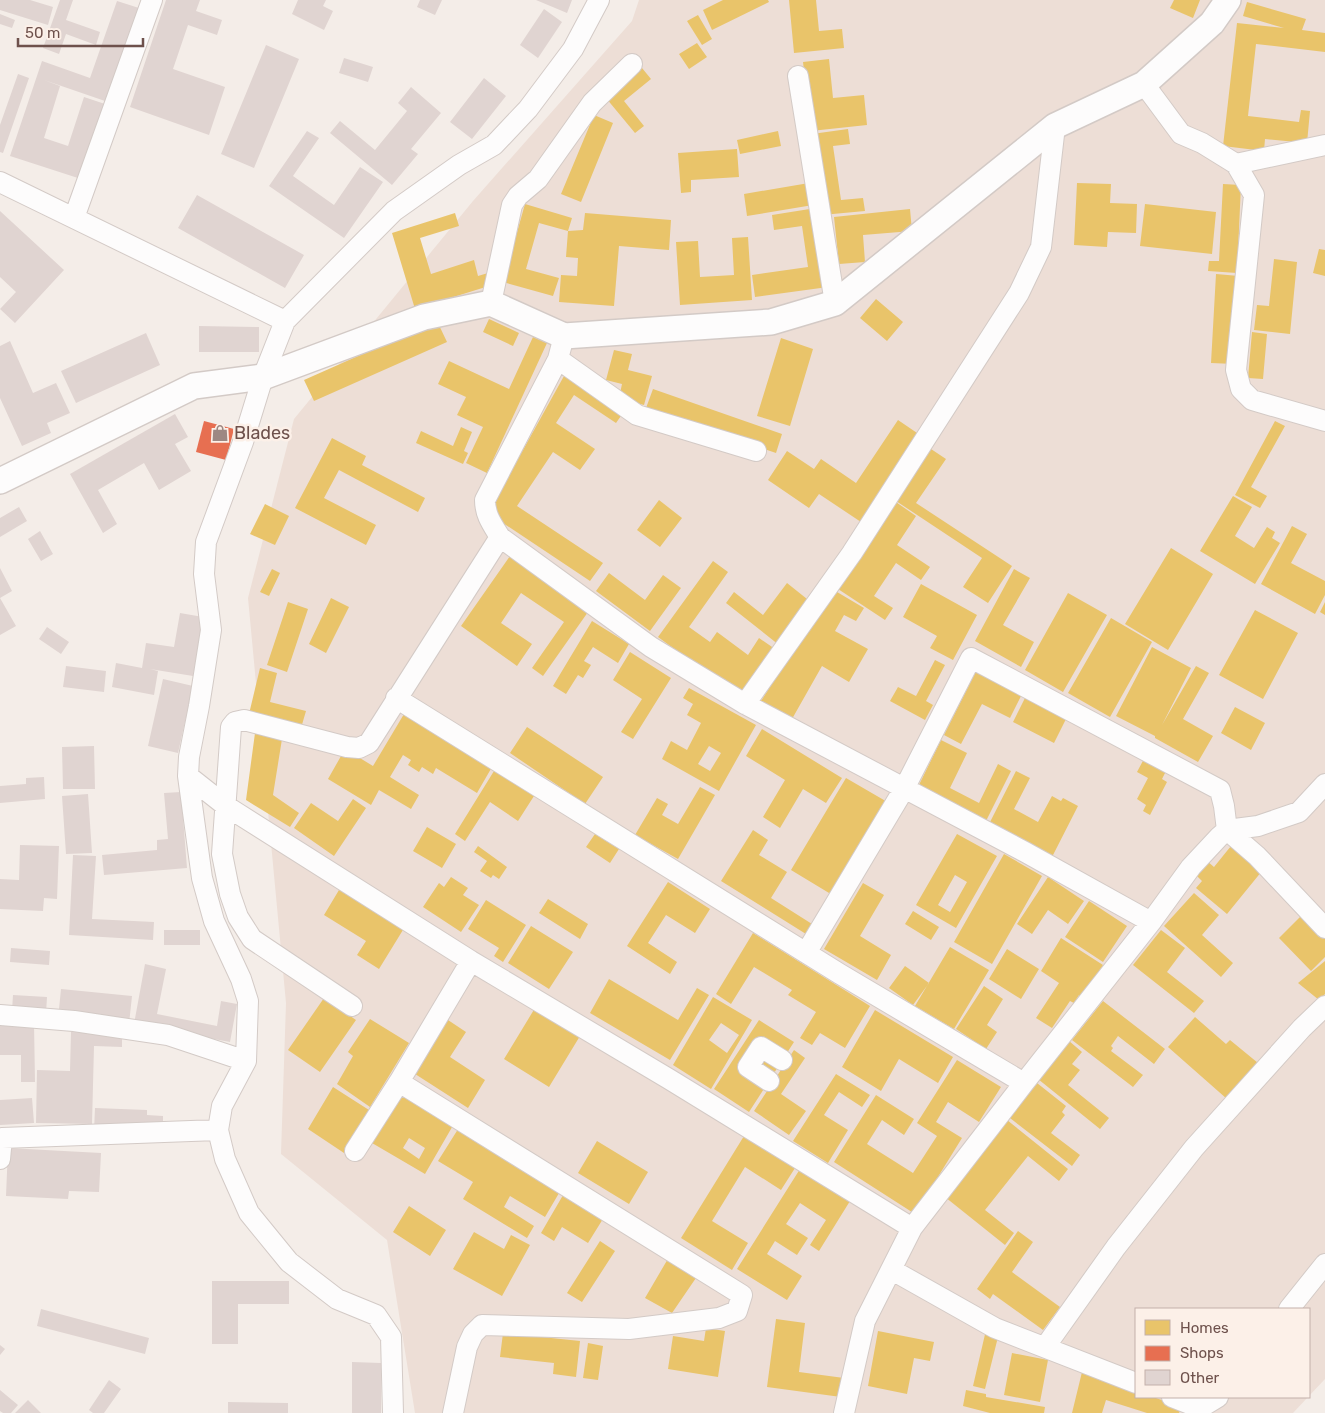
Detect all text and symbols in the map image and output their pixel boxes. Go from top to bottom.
scale bar [18,15,142,47]
text: 50 m [25,24,60,42]
place label: Blades [234,422,290,444]
shop icon: Blades [210,423,230,443]
legend [1135,1308,1310,1398]
text: Homes [1180,1319,1229,1337]
text: Shops [1180,1344,1224,1362]
text: Other [1180,1369,1220,1387]

